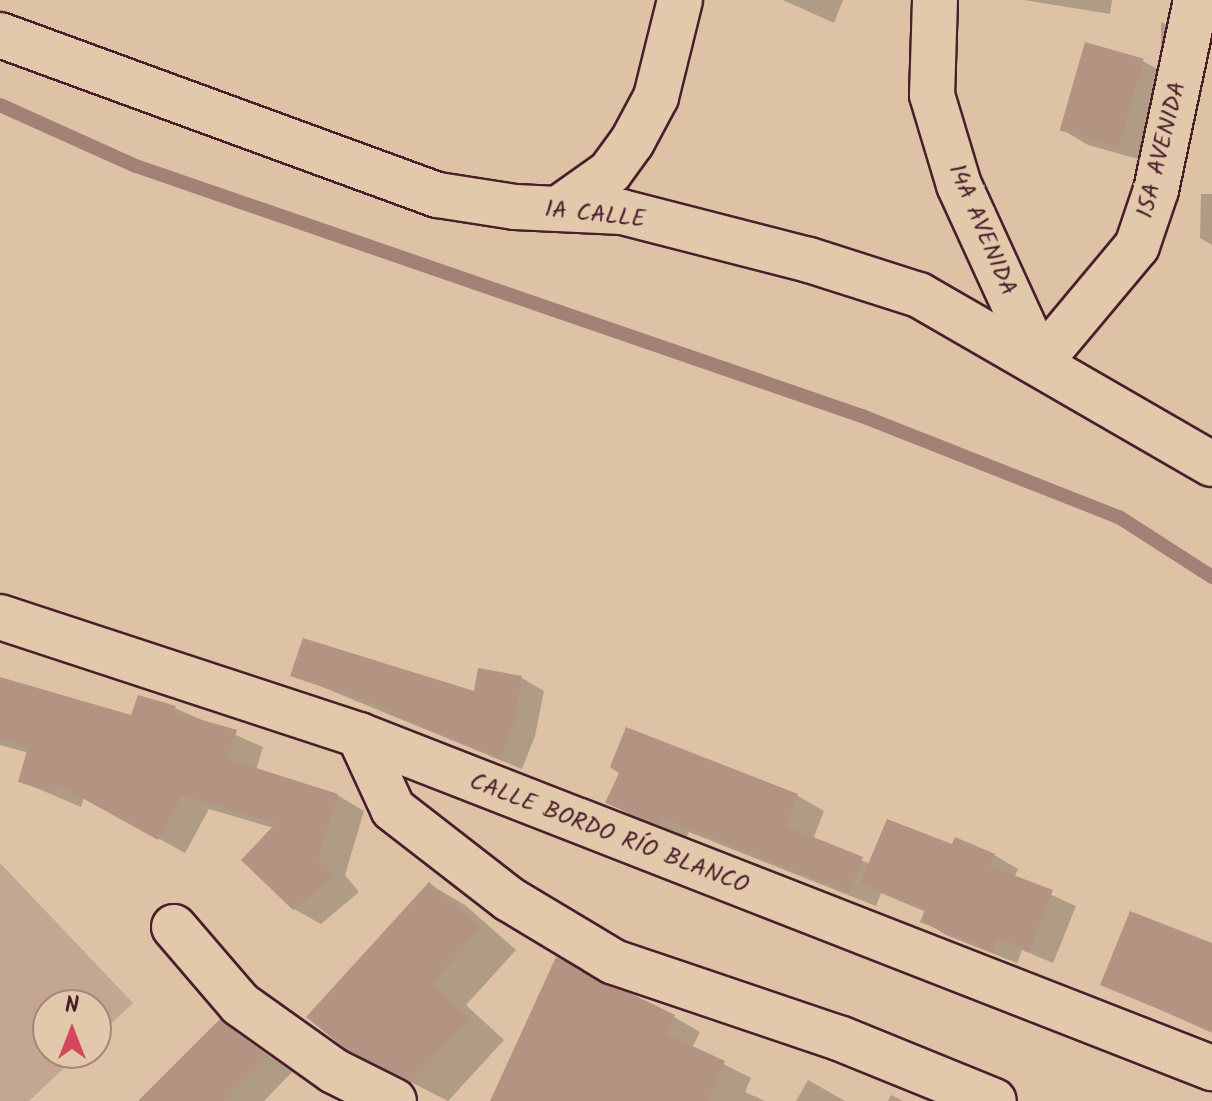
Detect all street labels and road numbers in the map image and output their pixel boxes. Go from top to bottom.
street label: 15A AVENIDA [1131,79,1193,221]
street label: 14A AVENIDA [941,160,1023,300]
street label: 1A CALLE [543,195,647,235]
street label: CALLE BORDO RÍO BLANCO [465,767,753,901]

